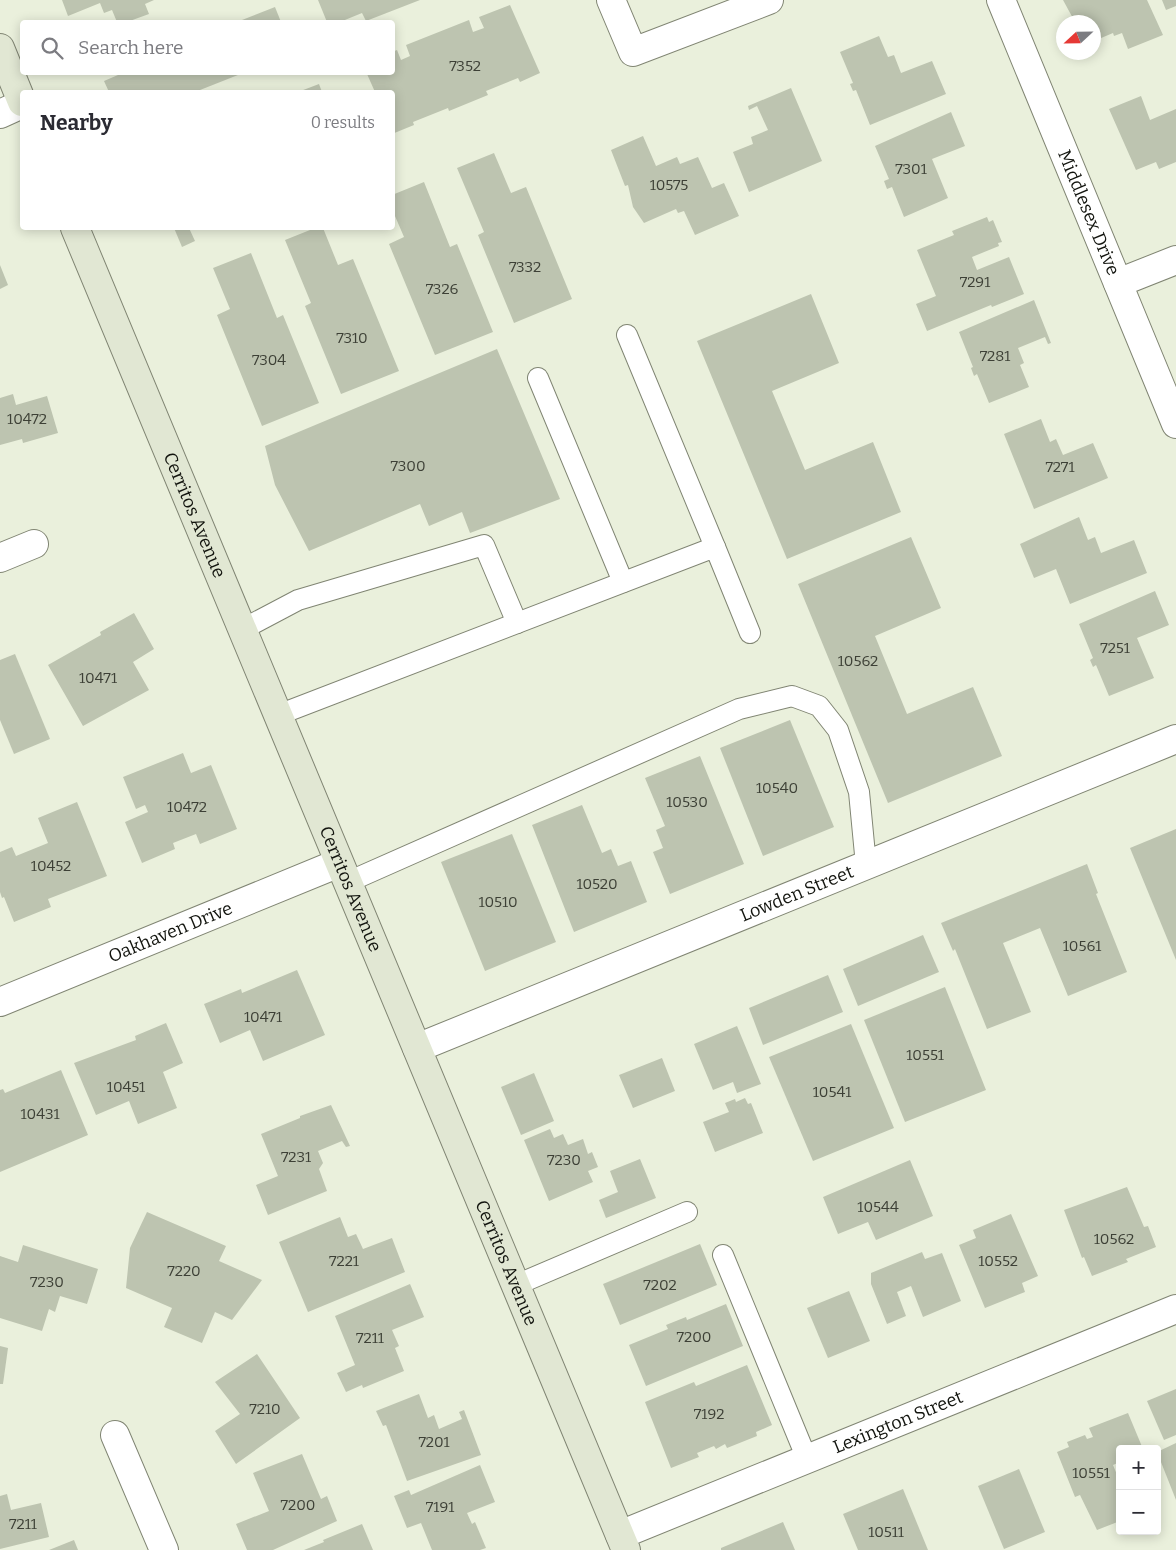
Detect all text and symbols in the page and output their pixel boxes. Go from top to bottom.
north arrow [1056,15,1101,60]
search box [20,20,395,75]
icon: search [38,34,66,62]
text: Search here [78,36,183,59]
house number: 7352 [449,57,481,75]
text: Nearby [40,110,113,136]
text: 0 results [311,113,375,132]
street label: Middlesex Drive [1053,147,1124,279]
house number: 7301 [895,160,927,178]
house number: 10575 [650,176,688,194]
house number: 7332 [509,258,541,276]
house number: 7291 [960,273,990,291]
house number: 7326 [426,280,459,298]
house number: 7310 [336,329,368,347]
house number: 7281 [980,347,1010,365]
house number: 7304 [252,351,286,369]
house number: 10472 [7,410,47,428]
street label: Cerritos Avenue [159,449,231,581]
house number: 7300 [390,457,426,475]
house number: 7271 [1045,458,1075,476]
house number: 7251 [1100,639,1130,657]
house number: 10562 [838,652,878,670]
house number: 10471 [79,669,117,687]
house number: 10540 [756,779,798,797]
house number: 10530 [666,793,708,811]
house number: 10472 [167,798,207,816]
street label: Cerritos Avenue [315,823,386,955]
house number: 10452 [31,857,71,875]
street label: Lowden Street [737,860,857,926]
house number: 10520 [576,875,618,893]
house number: 10510 [478,893,518,911]
street label: Oakhaven Drive [105,897,235,967]
house number: 10561 [1063,937,1101,955]
house number: 10471 [244,1008,282,1026]
house number: 10551 [906,1046,944,1064]
house number: 10451 [107,1078,145,1096]
house number: 10541 [813,1083,851,1101]
house number: 10431 [20,1105,60,1123]
house number: 7231 [281,1148,311,1166]
house number: 7230 [547,1151,581,1169]
street label: Cerritos Avenue [470,1197,542,1329]
house number: 10544 [857,1198,899,1216]
house number: 10562 [1094,1230,1134,1248]
house number: 7221 [329,1252,359,1270]
house number: 10552 [978,1252,1018,1270]
house number: 7220 [167,1262,201,1280]
house number: 7230 [30,1273,64,1291]
house number: 7202 [643,1276,677,1294]
house number: 7200 [677,1328,711,1346]
house number: 7211 [356,1329,384,1347]
street label: Lexington Street [830,1386,966,1458]
house number: 7210 [249,1400,281,1418]
house number: 7192 [694,1405,724,1423]
house number: 7201 [418,1433,450,1451]
map controls [1116,1445,1161,1535]
button: + [1116,1445,1161,1490]
house number: 10551 [1072,1464,1110,1482]
button: − [1116,1490,1161,1535]
house number: 7200 [281,1496,315,1514]
house number: 7191 [426,1498,454,1516]
house number: 7211 [9,1515,37,1533]
house number: 10511 [868,1523,904,1541]

